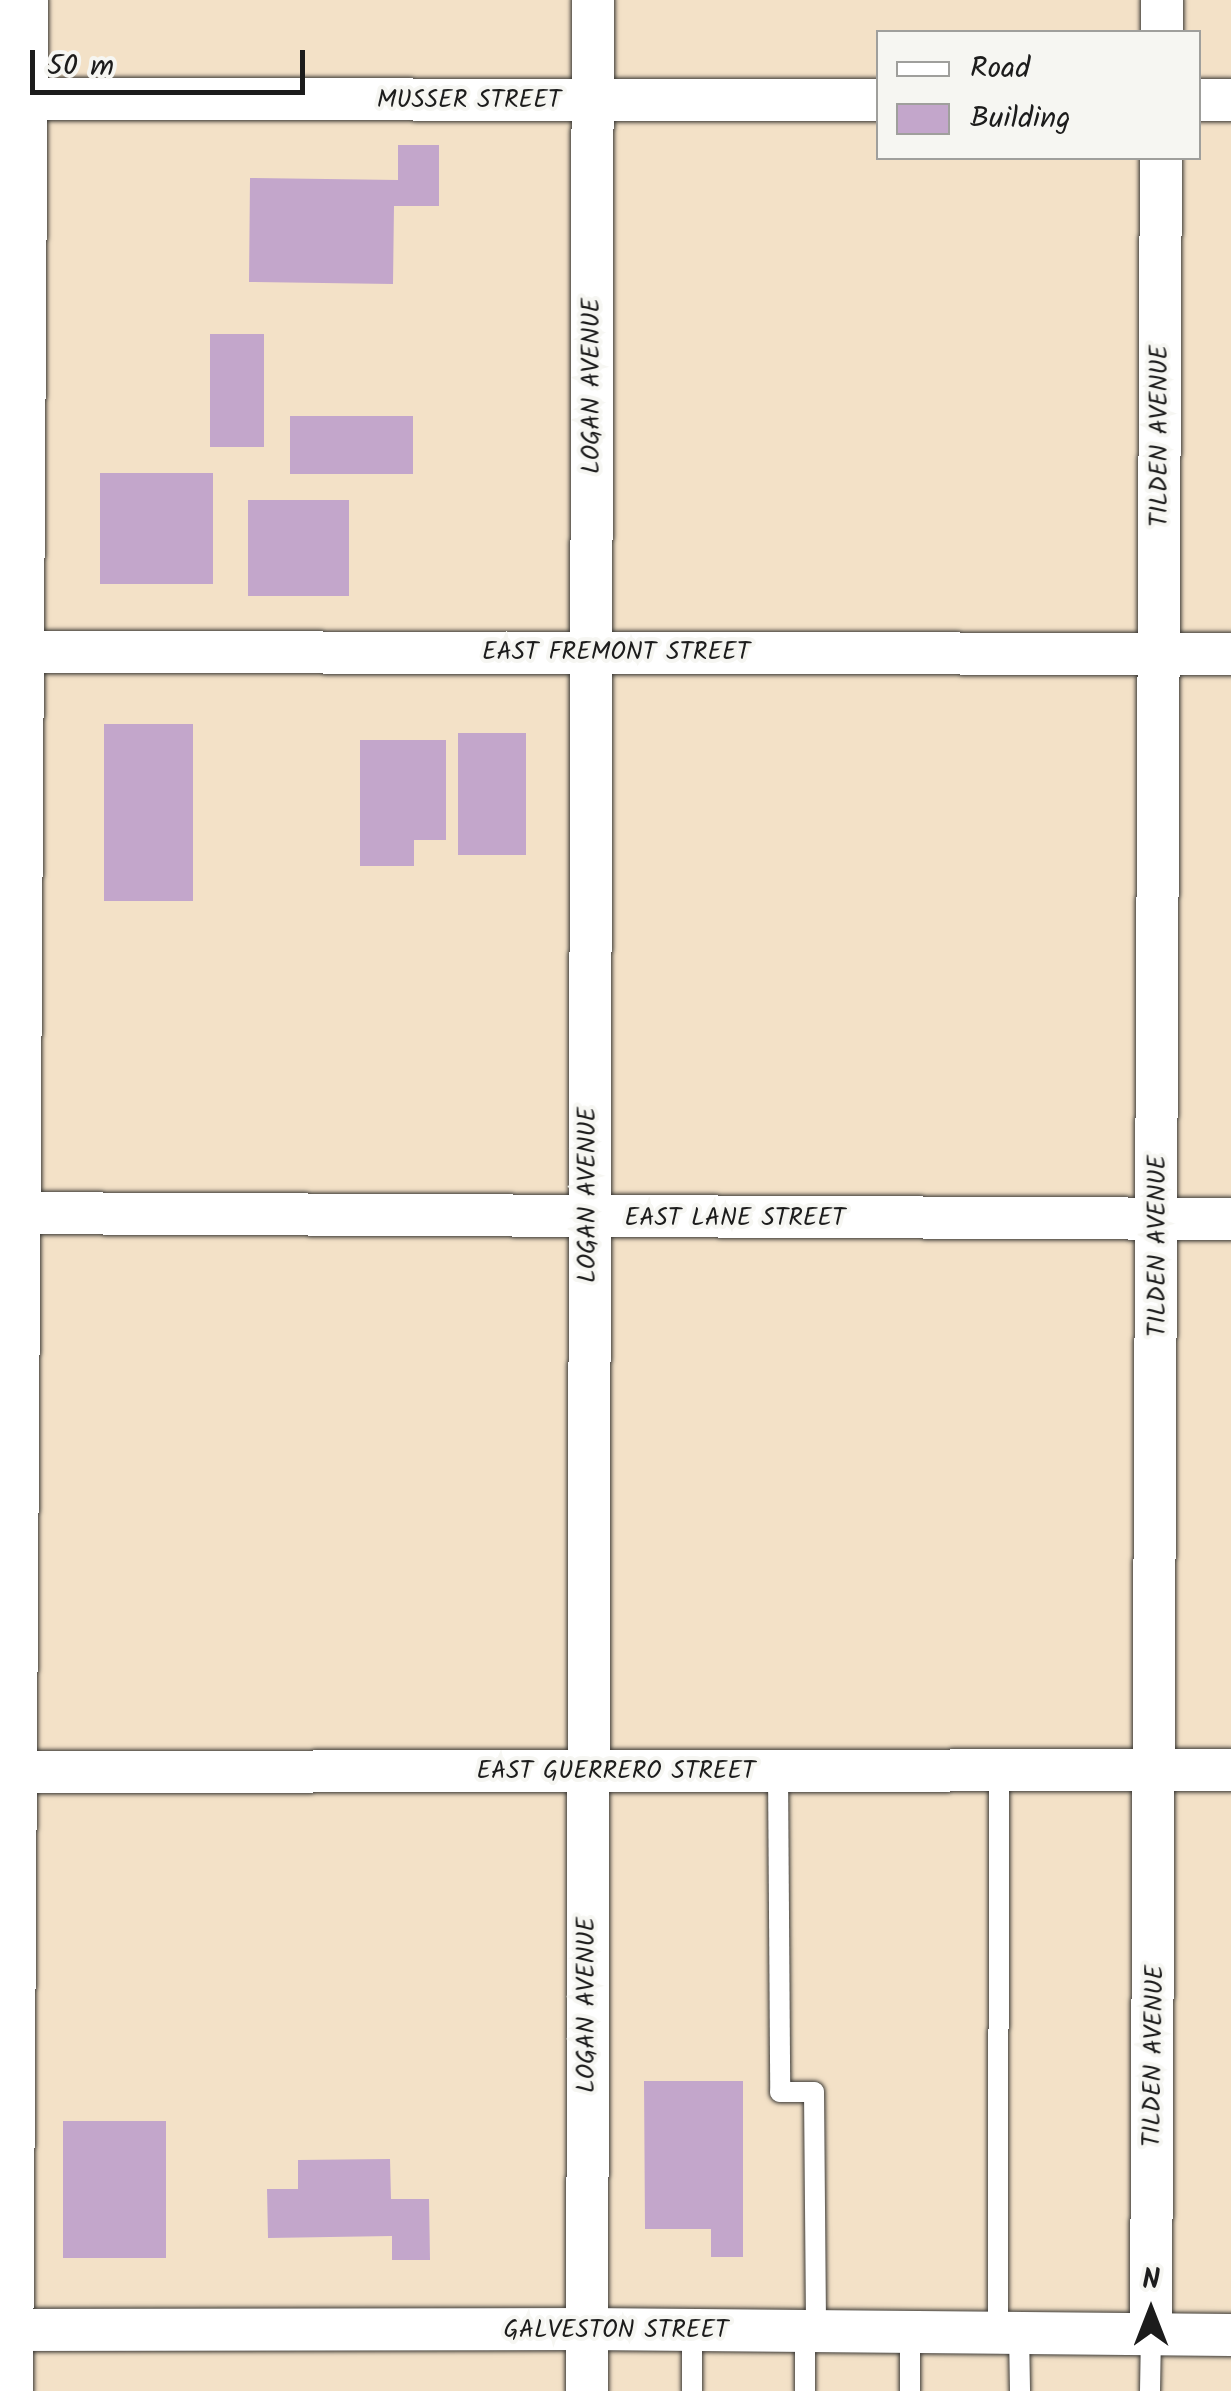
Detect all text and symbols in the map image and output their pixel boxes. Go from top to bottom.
scale bar [35,30,310,92]
legend [876,30,1201,160]
text: 50 m [47,43,114,91]
text: Road [970,45,1030,93]
street label: MUSSER STREET [377,85,561,115]
text: Building [970,95,1070,143]
street label: LOGAN AVENUE [577,298,607,474]
street label: TILDEN AVENUE [1145,345,1175,527]
street label: EAST FREMONT STREET [482,637,750,667]
street label: LOGAN AVENUE [573,1107,603,1283]
street label: TILDEN AVENUE [1143,1155,1173,1337]
street label: EAST LANE STREET [625,1203,845,1233]
street label: EAST GUERRERO STREET [477,1756,755,1786]
street label: LOGAN AVENUE [572,1917,602,2093]
street label: TILDEN AVENUE [1137,1965,1171,2147]
text: N [1142,2258,1160,2303]
north arrow [1101,2261,1201,2361]
street label: GALVESTON STREET [504,2315,728,2345]

